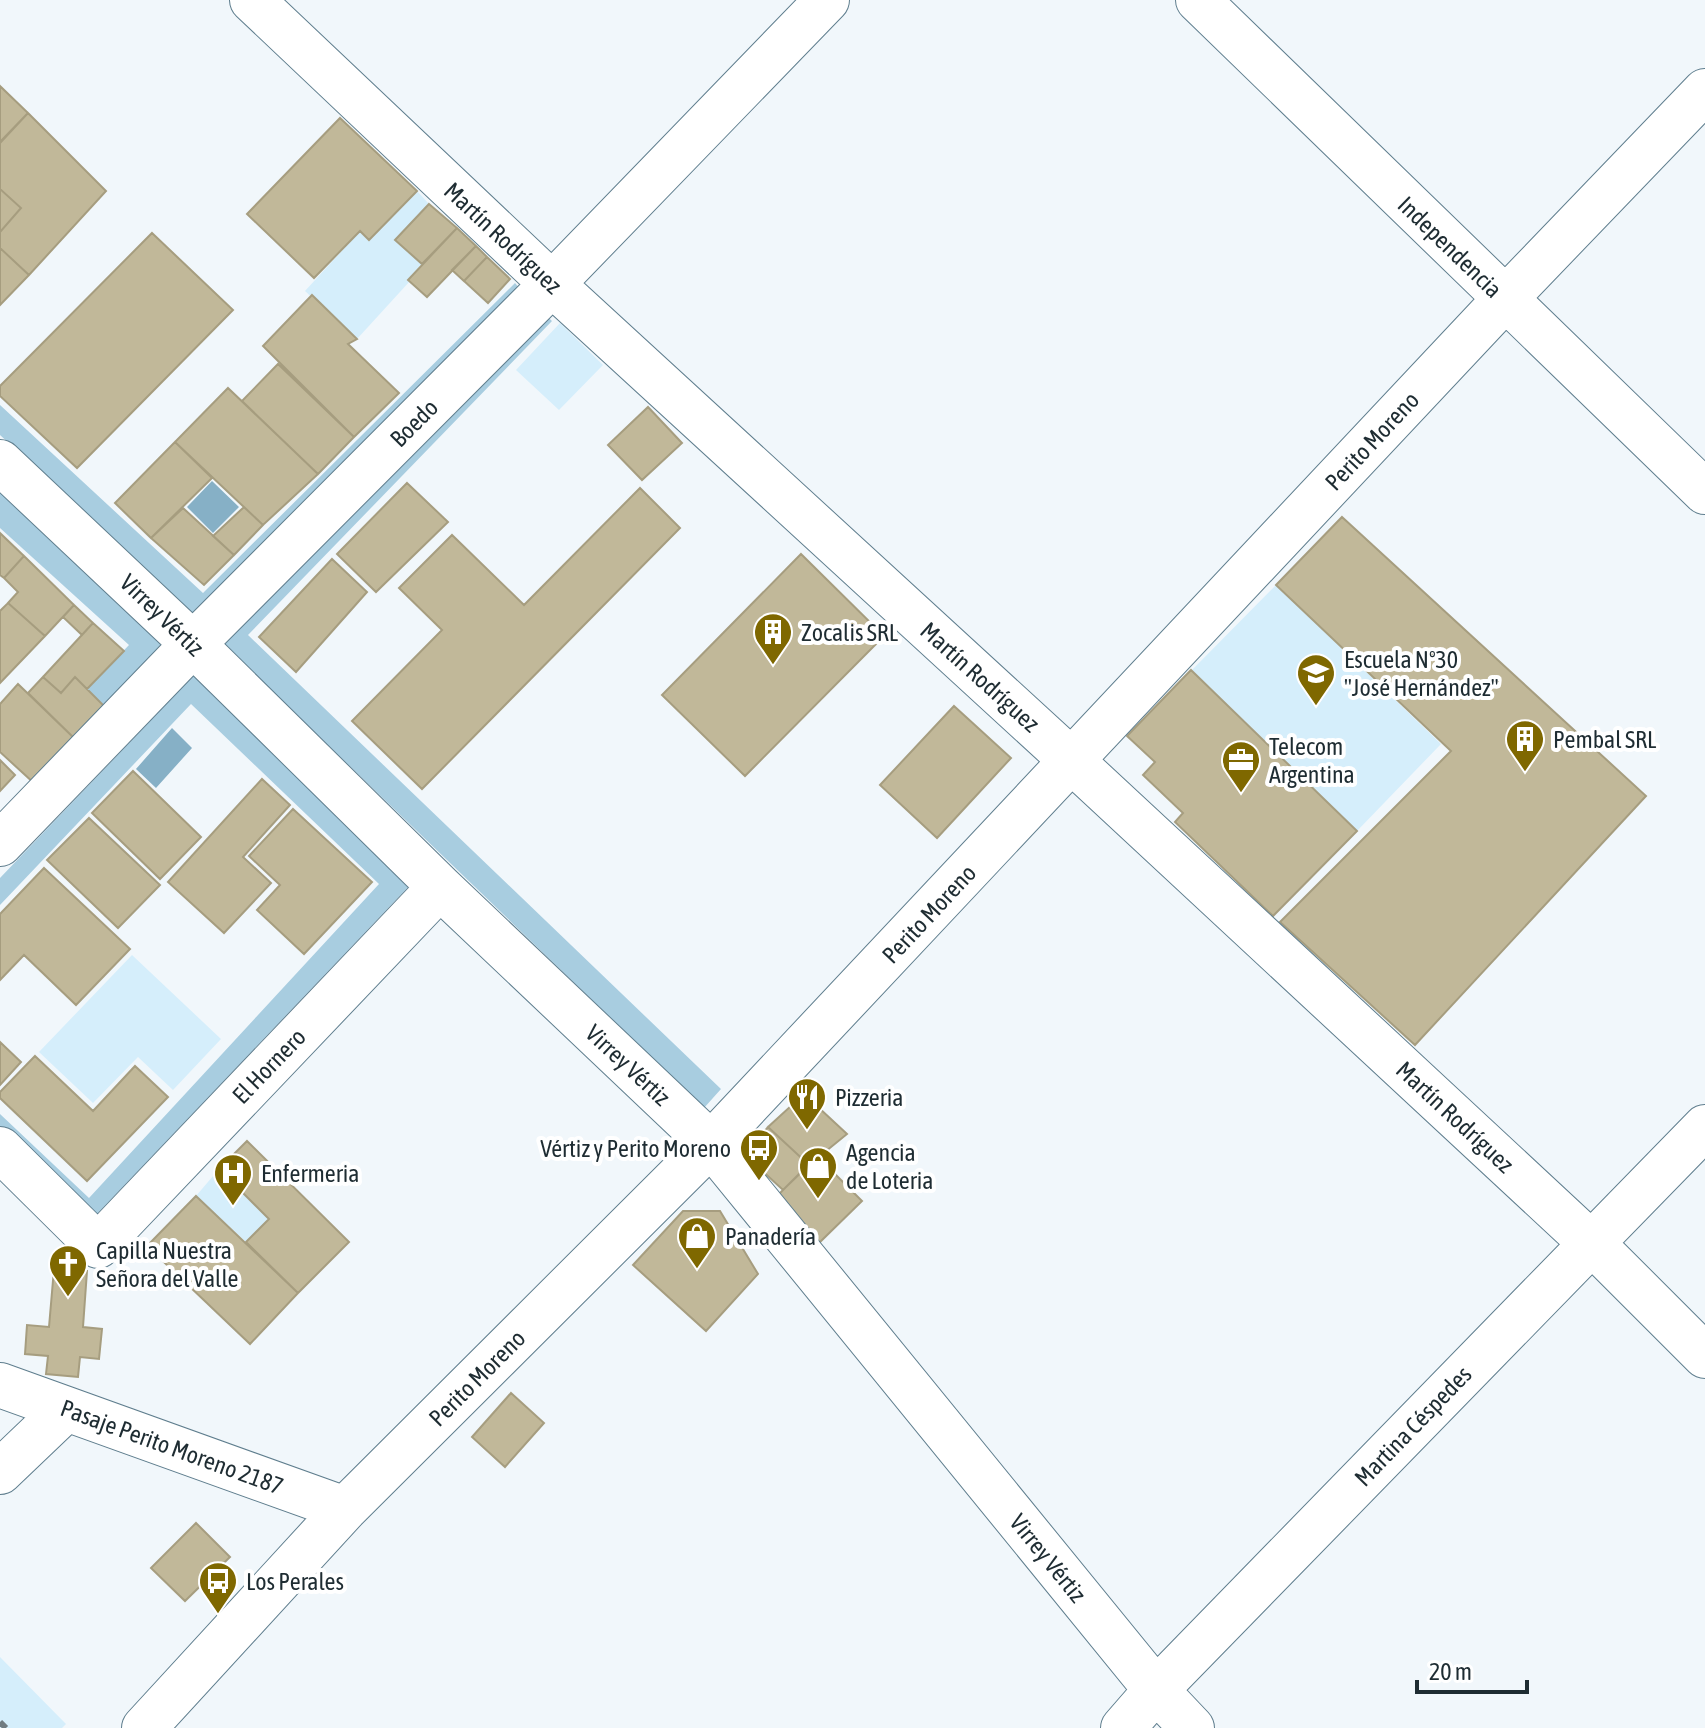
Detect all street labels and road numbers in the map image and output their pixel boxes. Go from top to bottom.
street label: Martín Rodríguez [439,177,567,299]
street label: Independencia [1393,191,1507,303]
street label: Perito Moreno [1320,386,1424,496]
street label: Boedo [385,394,443,452]
street label: Virrey Vértiz [115,569,209,661]
street label: Martín Rodríguez [915,617,1045,738]
street label: Perito Moreno [877,859,981,969]
street label: Virrey Vértiz [580,1019,676,1111]
street label: El Hornero [227,1023,311,1109]
street label: Martín Rodríguez [1391,1056,1519,1178]
street label: Perito Moreno [423,1324,531,1432]
street label: Martina Céspedes [1349,1361,1477,1491]
street label: Pasaje Perito Moreno 2187 [57,1394,287,1500]
street label: Virrey Vértiz [1004,1509,1092,1608]

